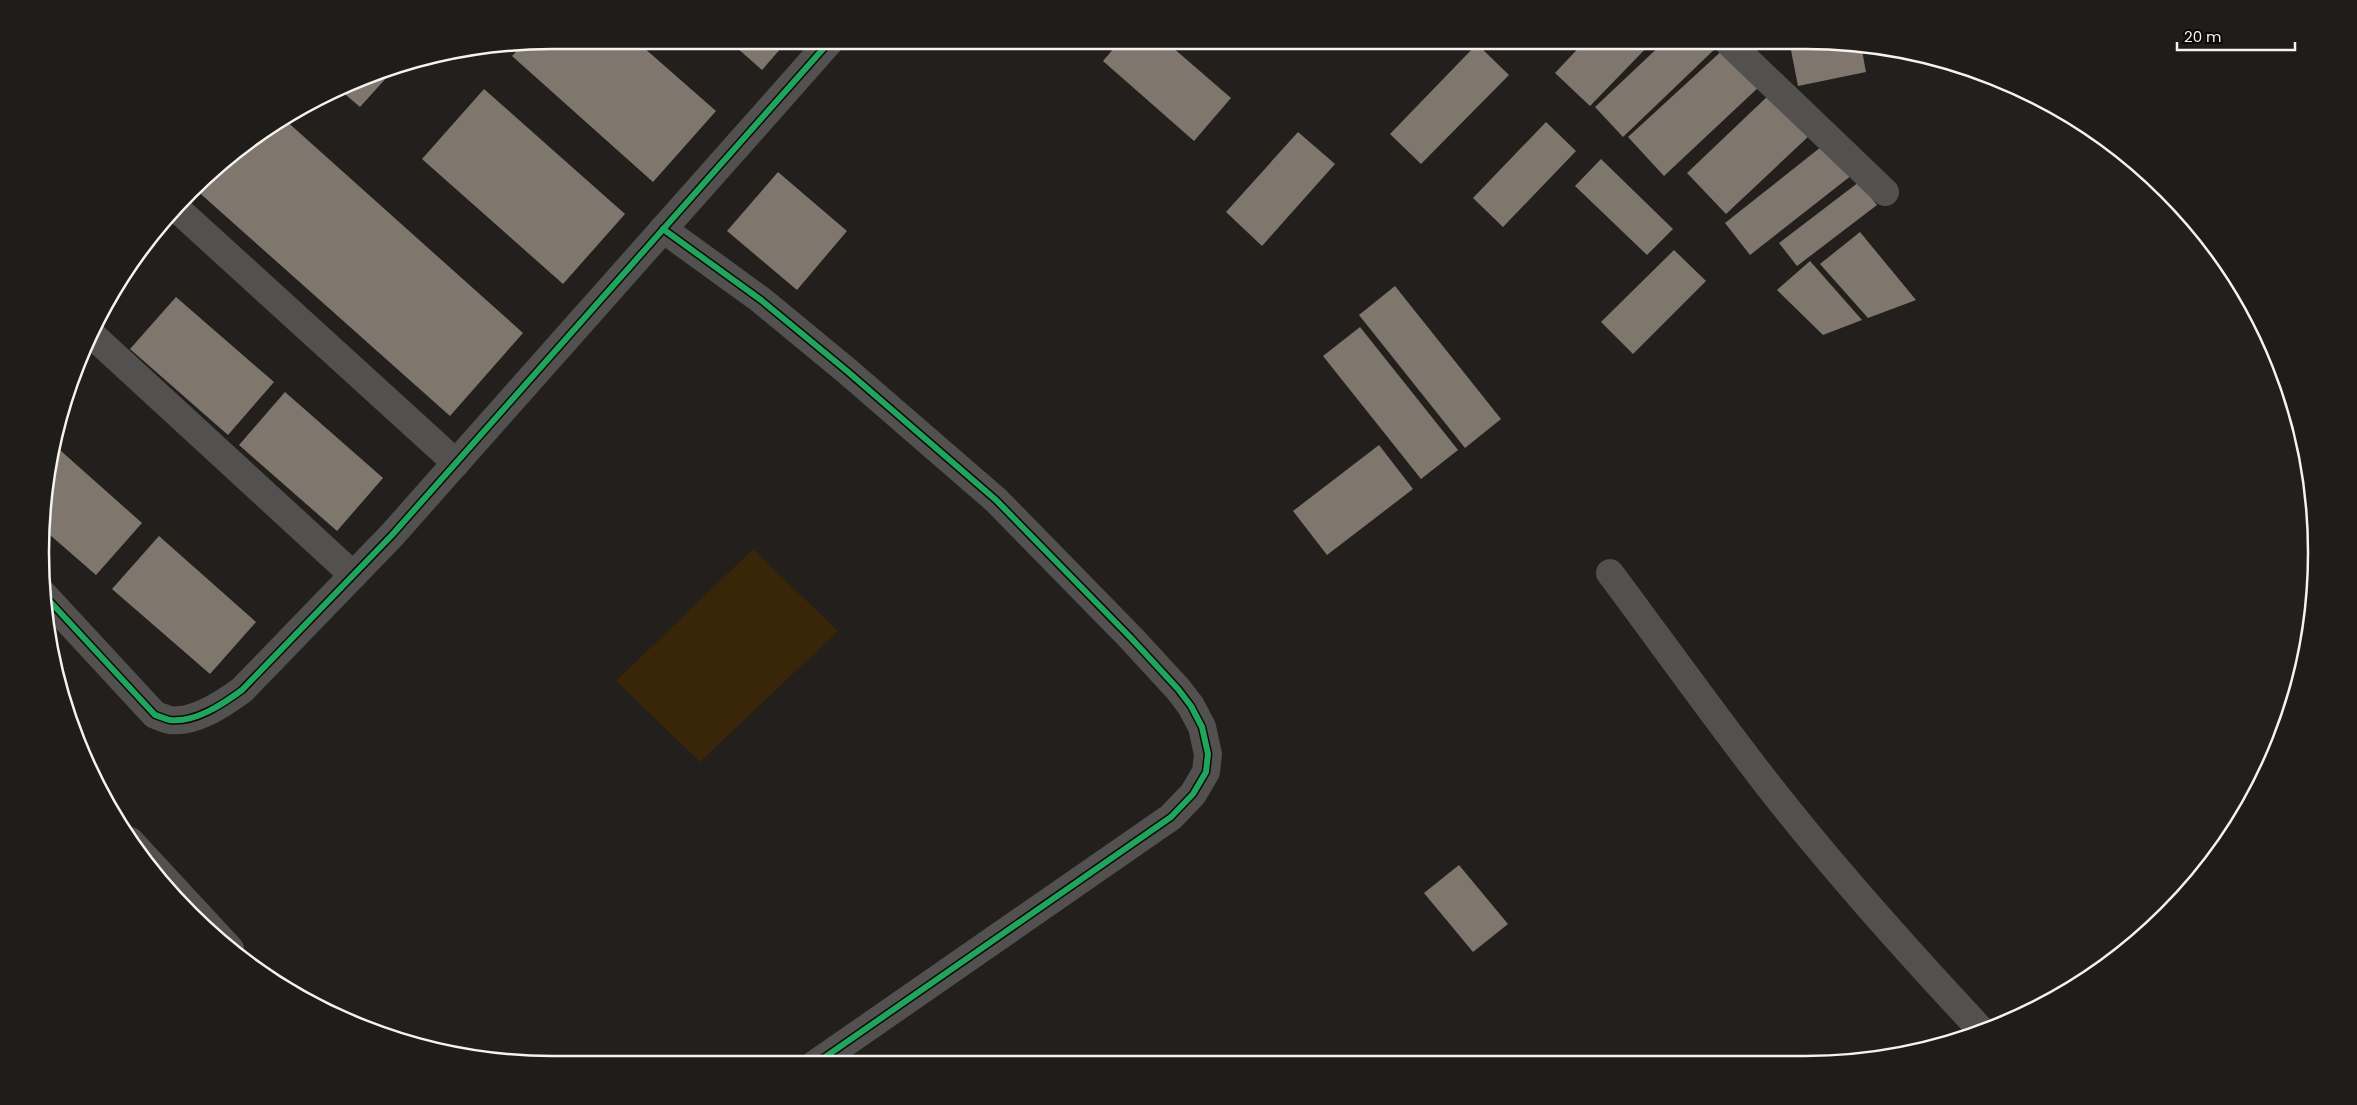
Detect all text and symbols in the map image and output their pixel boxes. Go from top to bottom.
scale bar [2177,20,2294,52]
text: 20 m [2184,26,2222,47]

